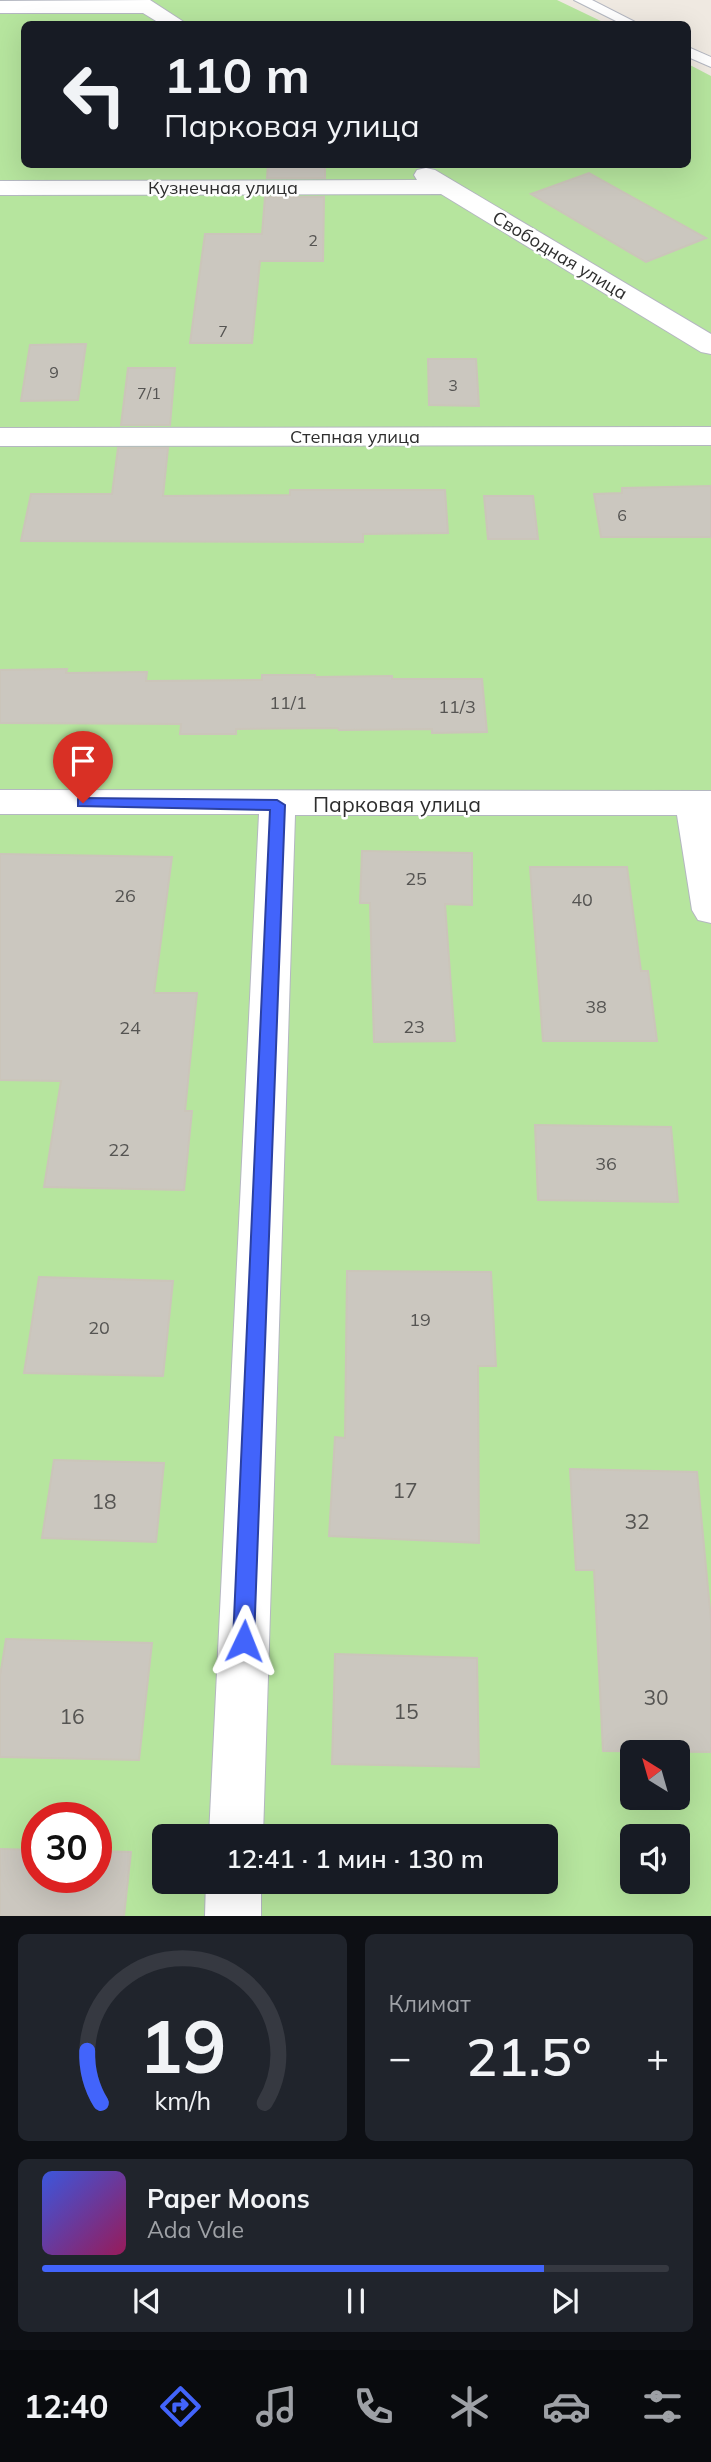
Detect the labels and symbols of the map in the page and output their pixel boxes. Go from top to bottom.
street label: Кузнечная улица [148,176,298,199]
street label: Свободная улица [488,206,632,304]
house number: 2 [308,230,318,250]
house number: 7 [218,321,228,341]
house number: 9 [49,362,59,382]
house number: 3 [448,375,458,395]
house number: 7/1 [137,383,161,403]
street label: Степная улица [290,425,420,448]
house number: 6 [617,505,627,525]
house number: 11/1 [269,691,307,714]
house number: 11/3 [438,695,476,718]
pin [53,731,113,803]
street label: Парковая улица [313,791,481,817]
house number: 25 [405,867,427,890]
house number: 26 [114,884,136,907]
house number: 40 [571,888,593,911]
house number: 38 [585,995,607,1018]
house number: 23 [403,1015,425,1038]
house number: 24 [119,1016,141,1039]
house number: 22 [108,1138,130,1161]
house number: 36 [595,1152,617,1175]
house number: 19 [409,1308,431,1331]
house number: 20 [88,1316,110,1339]
house number: 17 [392,1477,418,1503]
house number: 18 [91,1488,117,1514]
house number: 32 [624,1508,650,1534]
position arrow [207,1604,281,1678]
house number: 30 [643,1684,669,1710]
house number: 15 [393,1698,419,1724]
house number: 16 [59,1703,85,1729]
north arrow [620,1740,690,1810]
speed limit sign: 30 [21,1802,112,1893]

